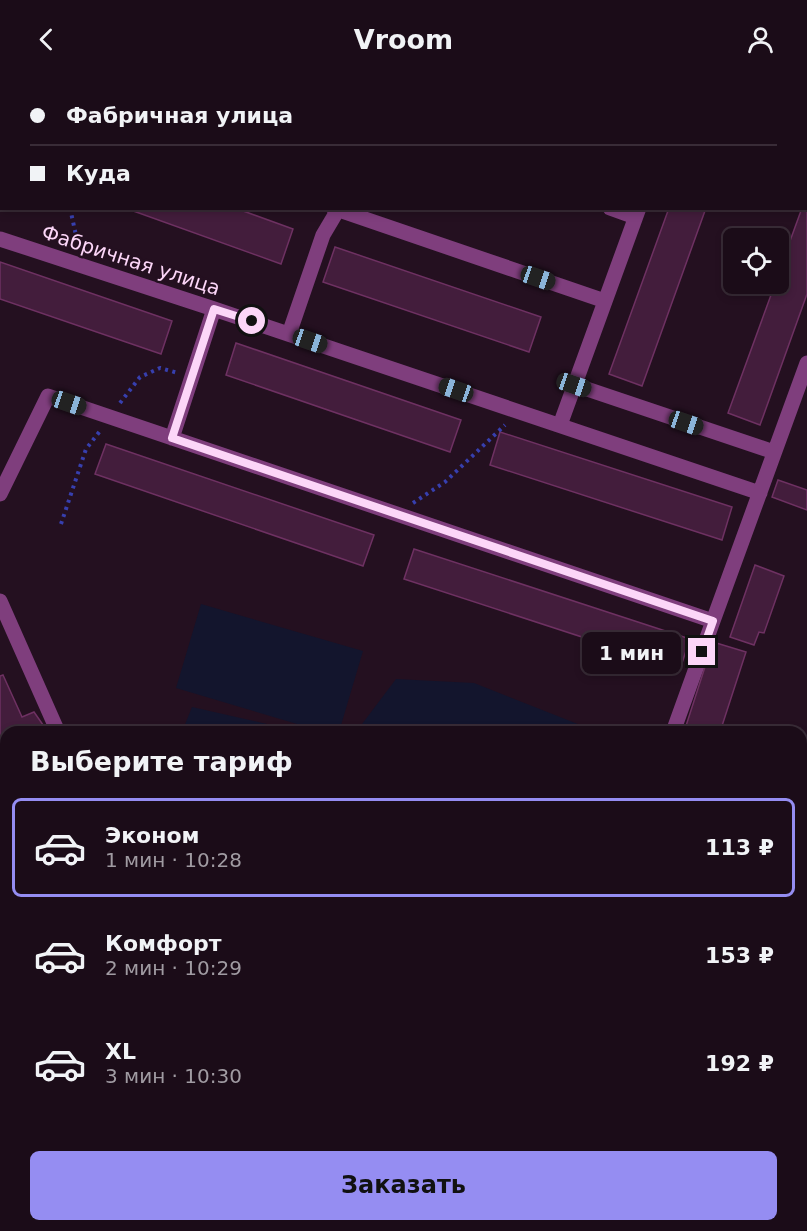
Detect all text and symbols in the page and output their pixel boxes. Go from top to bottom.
icon: back [30,23,63,56]
icon: person [744,23,777,56]
text: Vroom [354,24,453,55]
text: Фабричная улица [66,103,293,128]
text: Куда [66,161,131,186]
street label: Фабричная улица [39,220,223,300]
map controls [723,228,789,294]
button: locate [723,228,789,294]
car [518,264,558,292]
route start [238,307,265,334]
car [290,327,330,355]
car [554,371,594,399]
car [436,376,476,404]
car [49,389,89,417]
car [666,409,706,437]
callout: 1 мин [582,631,681,673]
route end [688,638,715,665]
text: 1 мин [599,641,664,665]
text: Выберите тариф [30,746,293,777]
icon: car [33,821,87,875]
text: Эконом [105,823,200,848]
text: 113 ₽ [705,835,774,860]
text: 1 мин · 10:28 [105,848,242,872]
icon: car [33,929,87,983]
text: Комфорт [105,931,222,956]
text: 153 ₽ [705,943,774,968]
text: 2 мин · 10:29 [105,956,242,980]
icon: car [33,1037,87,1091]
text: XL [105,1039,136,1064]
text: 192 ₽ [705,1051,774,1076]
text: 3 мин · 10:30 [105,1064,242,1088]
button: Заказать [30,1151,777,1220]

